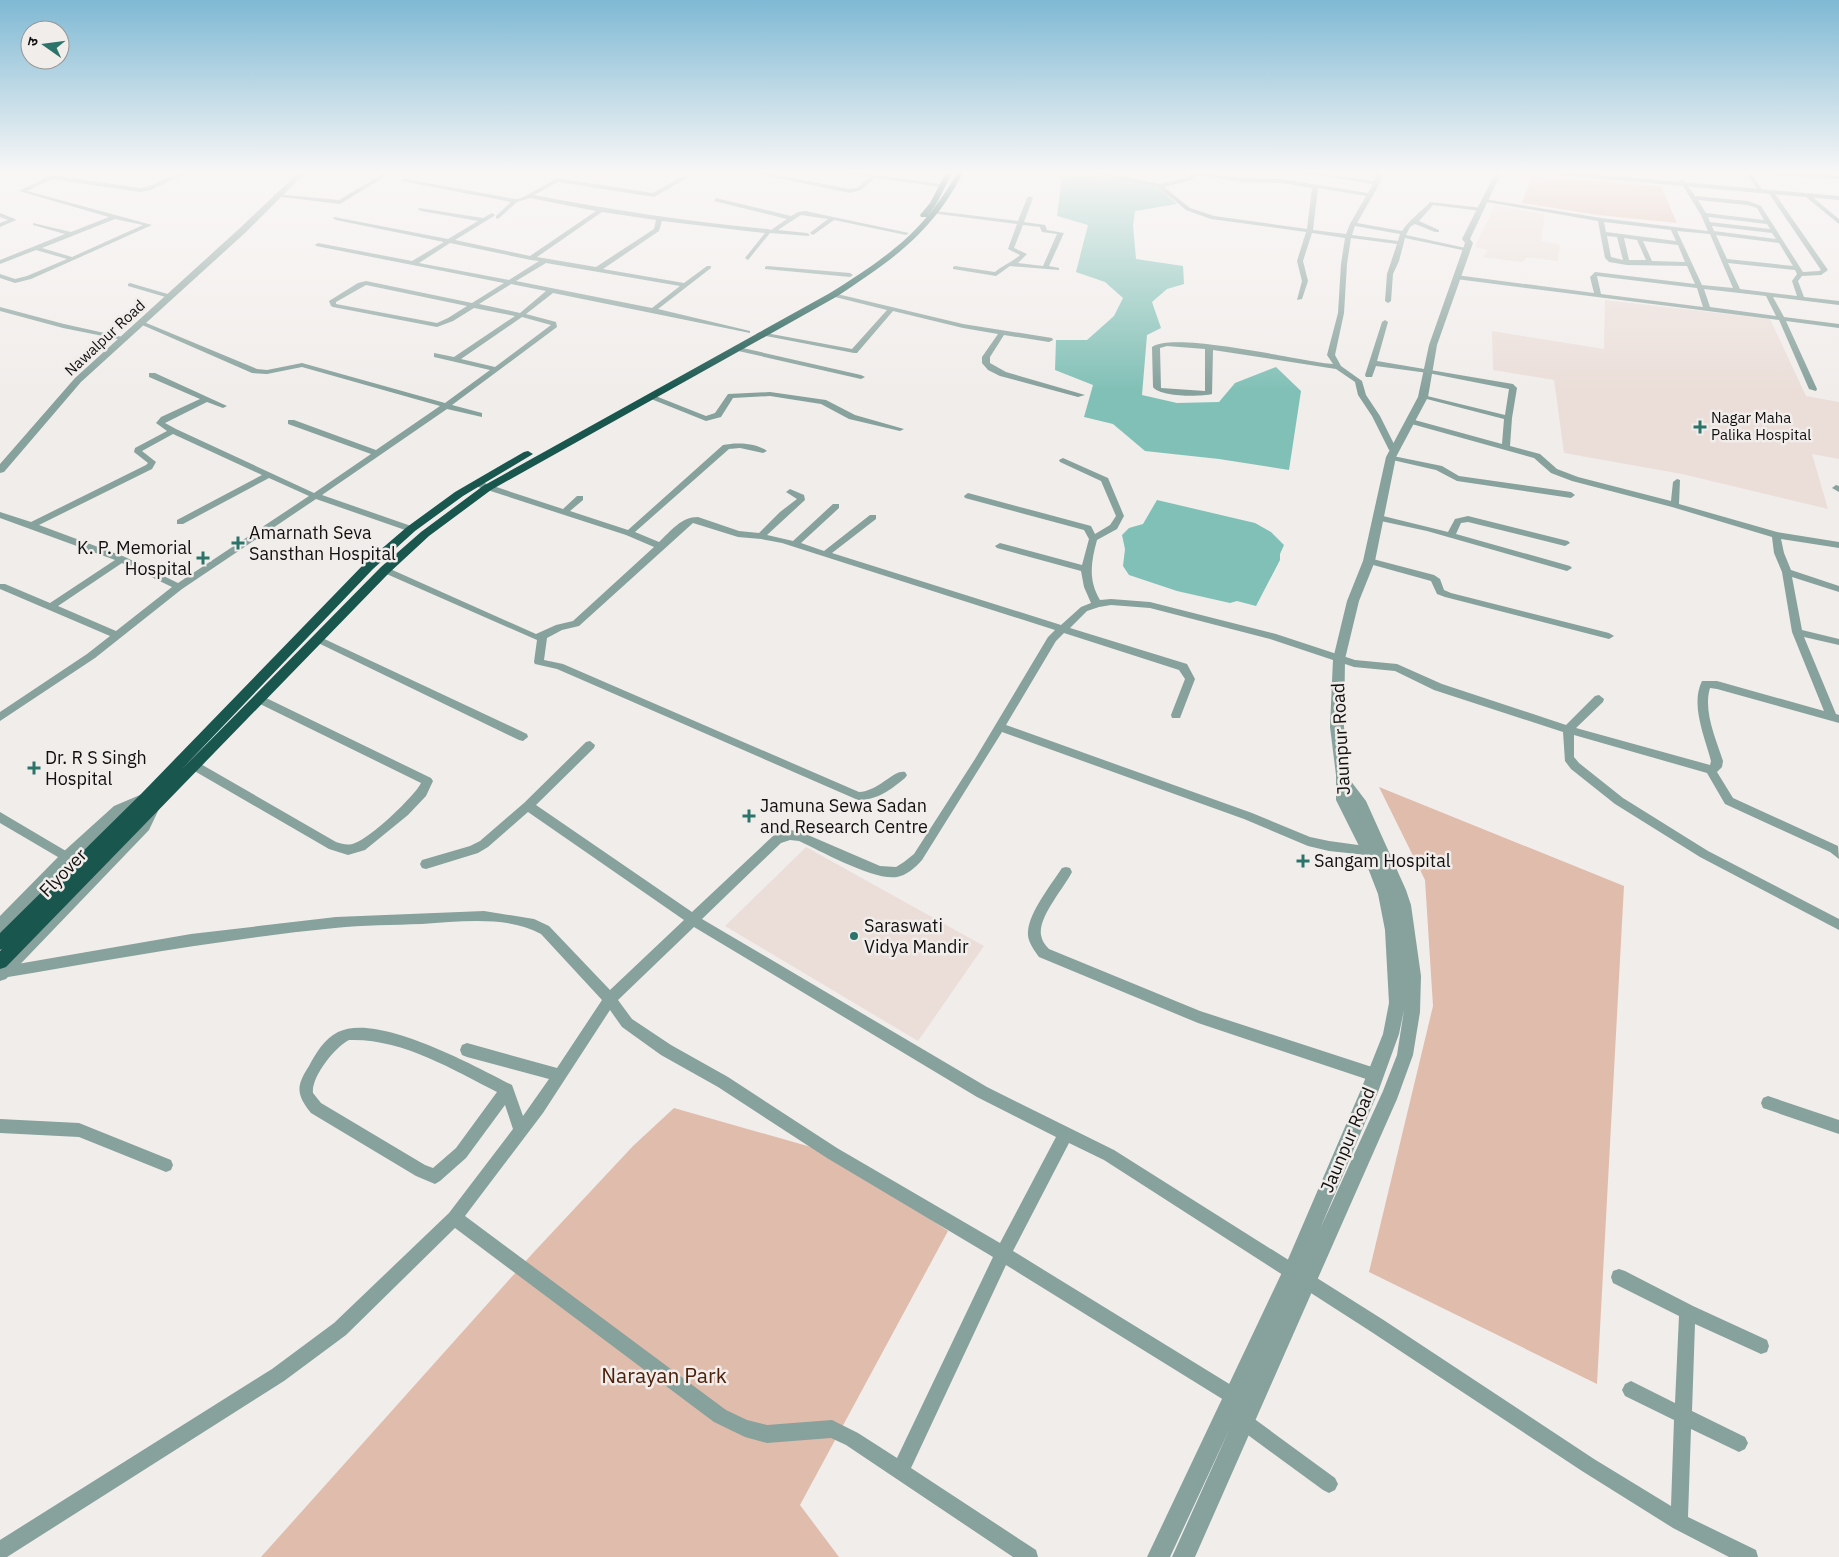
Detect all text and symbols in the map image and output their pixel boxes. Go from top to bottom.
north arrow [20,20,70,70]
text: उ [23,35,42,48]
street label: Nawalpur Road [61,296,149,380]
place label: Nagar Maha Palika Hospital [1711,408,1811,444]
marker: Nagar Maha Palika Hospital [1693,420,1707,434]
place label: Amarnath Seva Sansthan Hospital [249,521,396,565]
place label: K. P. Memorial Hospital [77,536,192,580]
marker: Amarnath Seva Sansthan Hospital [231,536,245,550]
marker: K. P. Memorial Hospital [196,551,210,565]
street label: Jaunpur Road [1326,682,1355,796]
place label: Dr. R S Singh Hospital [45,746,147,790]
marker: Dr. R S Singh Hospital [27,761,41,775]
place label: Jamuna Sewa Sadan and Research Centre [760,794,928,838]
marker: Jamuna Sewa Sadan and Research Centre [742,809,756,823]
street label: Flyover [34,843,92,902]
place label: Sangam Hospital [1314,849,1451,872]
marker: Sangam Hospital [1296,854,1310,868]
place label: Saraswati Vidya Mandir [864,914,969,958]
marker: Saraswati Vidya Mandir [848,930,860,942]
street label: Jaunpur Road [1315,1084,1380,1196]
park label: Narayan Park [601,1361,727,1389]

